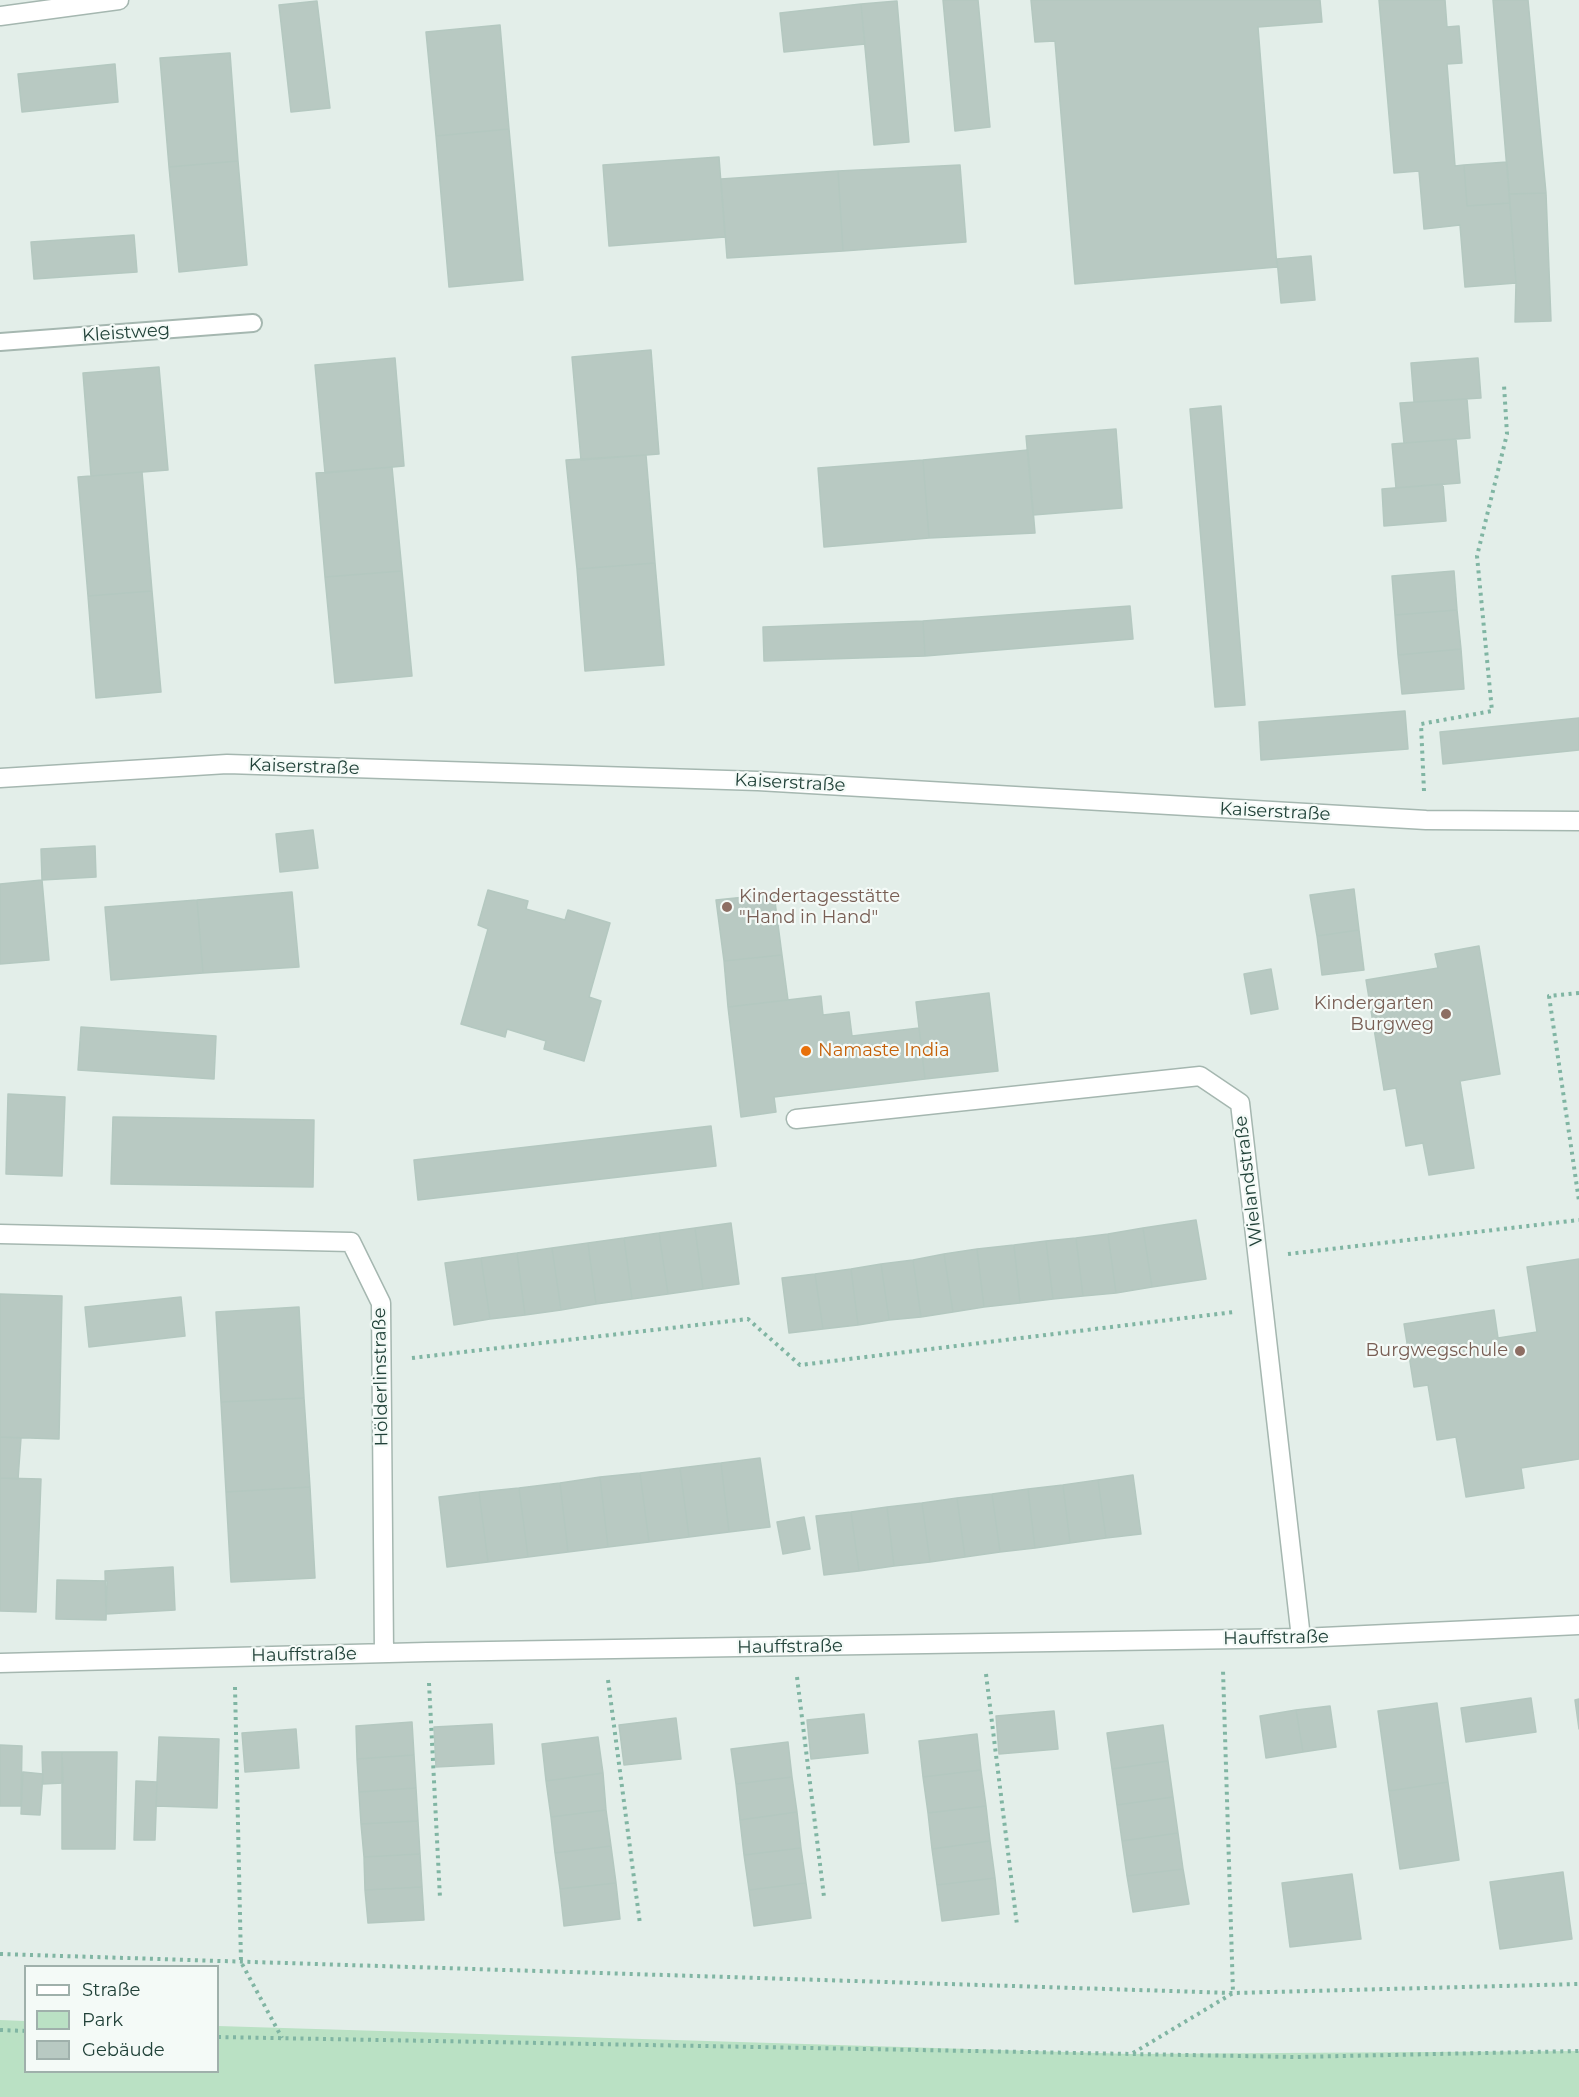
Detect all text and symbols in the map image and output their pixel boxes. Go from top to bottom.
street label: Kleistweg [81,319,171,347]
street label: Kaiserstraße [248,754,360,780]
street label: Kaiserstraße [734,769,846,797]
street label: Kaiserstraße [1219,798,1331,826]
place label: Kindertagesstätte "Hand in Hand" [739,886,900,928]
marker: Kindertagesstätte "Hand in Hand" [720,900,734,914]
place label: Kindergarten Burgweg [1314,993,1434,1036]
marker: Kindergarten Burgweg [1439,1007,1453,1021]
place label: Namaste India [818,1040,950,1062]
marker: Namaste India [799,1044,813,1058]
street label: Wielandstraße [1230,1115,1268,1247]
street label: Hölderlinstraße [369,1307,393,1447]
place label: Burgwegschule [1366,1340,1508,1362]
marker: Burgwegschule [1513,1344,1527,1358]
street label: Hauffstraße [1223,1626,1329,1650]
street label: Hauffstraße [737,1635,843,1659]
street label: Hauffstraße [251,1643,357,1667]
legend [24,1965,219,2073]
text: Straße [82,1979,140,2001]
text: Park [82,2009,123,2031]
text: Gebäude [82,2039,165,2061]

